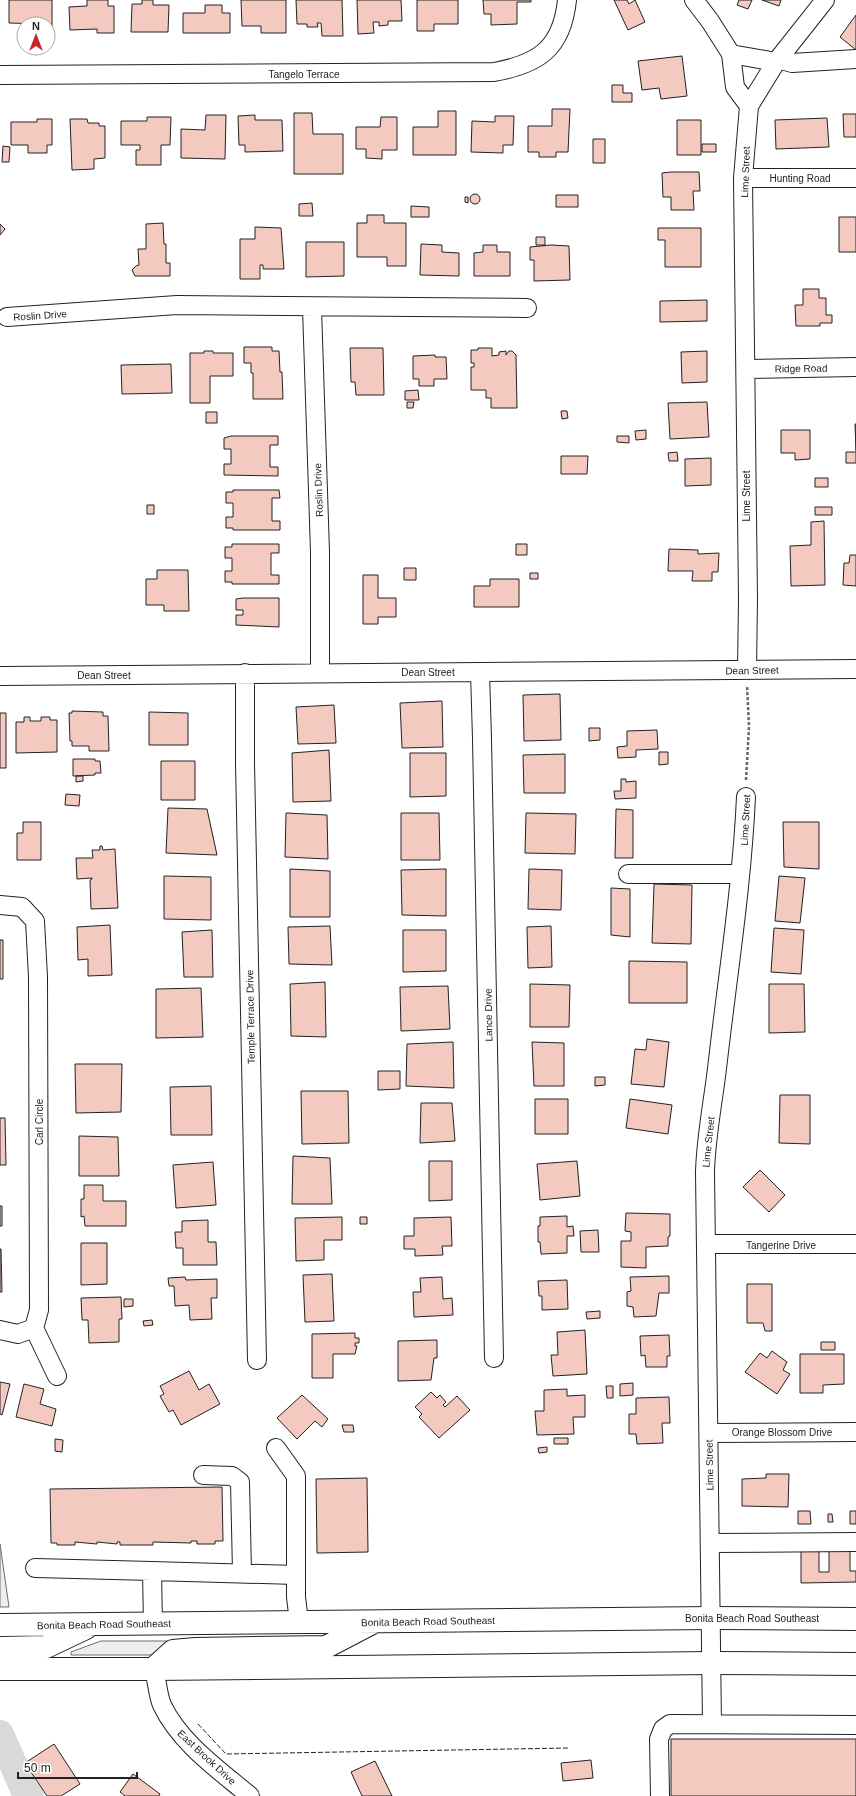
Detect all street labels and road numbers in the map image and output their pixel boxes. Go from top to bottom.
street label: Tangelo Terrace [269,69,340,80]
street label: Lime Street [739,146,752,198]
street label: Hunting Road [769,173,831,184]
street label: Roslin Drive [13,308,68,323]
street label: Ridge Road [775,363,828,374]
street label: Roslin Drive [312,462,325,517]
street label: Lime Street [741,470,752,522]
street label: Dean Street [725,665,779,676]
street label: Dean Street [401,667,455,678]
street label: Dean Street [77,670,131,681]
street label: Lime Street [739,794,752,846]
street label: Temple Terrace Drive [244,969,257,1064]
street label: Lance Drive [483,988,494,1042]
street label: Carl Circle [34,1098,45,1145]
street label: Lime Street [700,1116,717,1168]
street label: Tangerine Drive [746,1240,816,1251]
street label: Orange Blossom Drive [732,1427,833,1438]
street label: Lime Street [704,1439,715,1491]
street label: Bonita Beach Road Southeast [685,1613,819,1624]
street label: Bonita Beach Road Southeast [361,1615,495,1628]
street label: Bonita Beach Road Southeast [37,1618,171,1631]
street label: East Brook Drive [175,1728,238,1787]

